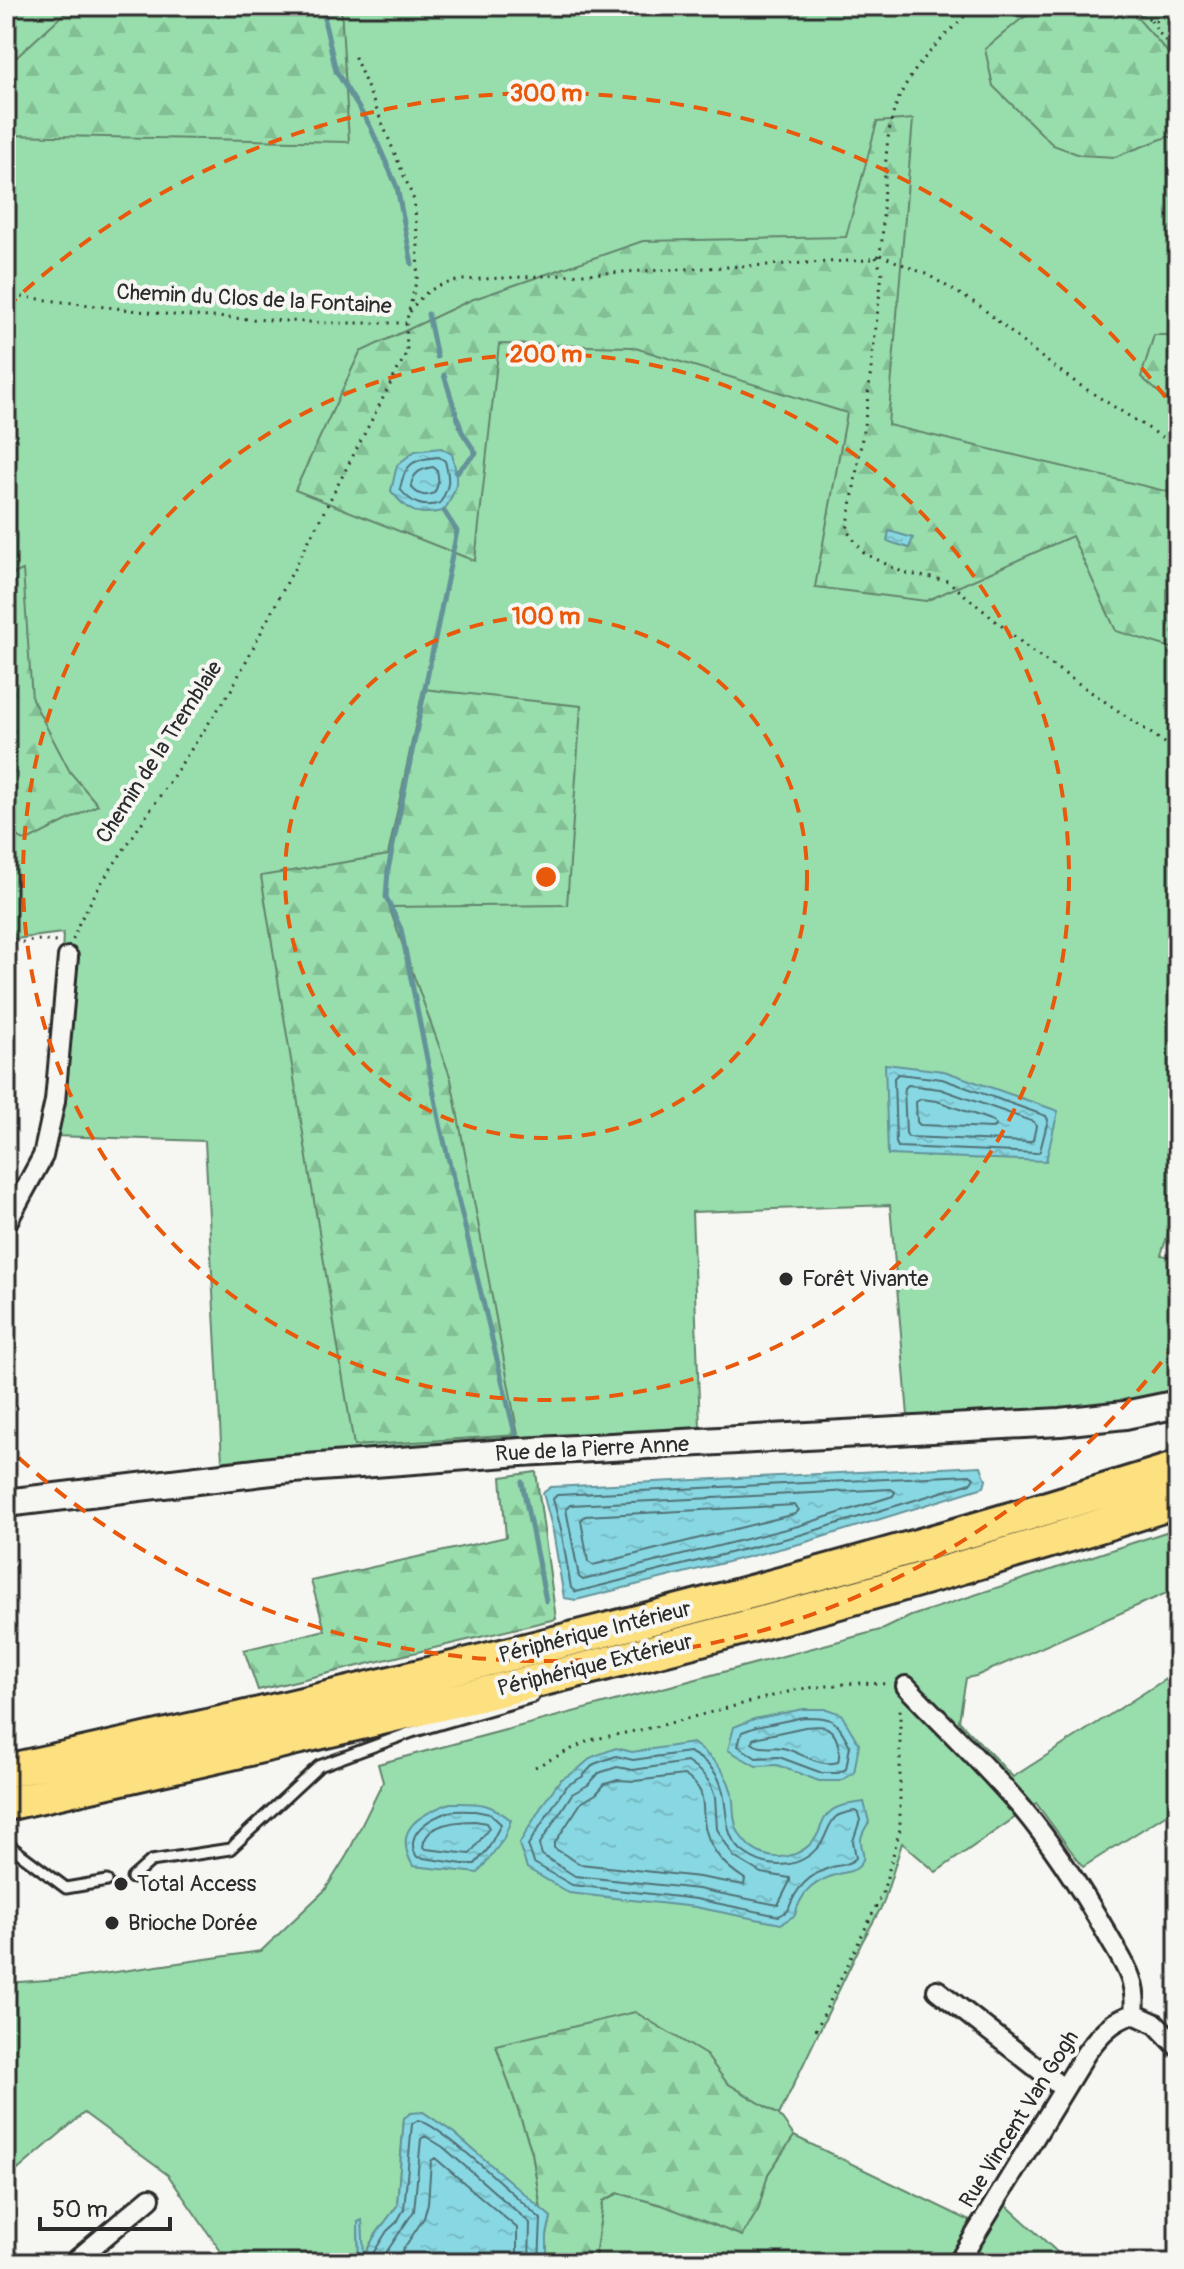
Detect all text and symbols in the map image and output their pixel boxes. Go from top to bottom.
text: 300 m [510,79,582,108]
street label: Chemin du Clos de la Fontaine [116,278,393,320]
text: 200 m [510,340,582,369]
text: 100 m [512,602,580,631]
street label: Chemin de la Tremblaie [90,655,229,849]
centre of rings [532,863,560,891]
place label: Forêt Vivante [802,1265,929,1293]
marker: Forêt Vivante [777,1270,795,1288]
street label: Rue de la Pierre Anne [494,1430,690,1468]
street label: Périphérique Intérieur [496,1595,694,1669]
street label: Périphérique Extérieur [494,1627,696,1703]
place label: Total Access [137,1870,256,1898]
marker: Total Access [112,1875,130,1893]
place label: Brioche Dorée [128,1909,257,1937]
marker: Brioche Dorée [103,1914,121,1932]
street label: Rue Vincent Van Gogh [953,2025,1085,2213]
scale bar [40,2181,170,2231]
text: 50 m [52,2195,108,2224]

